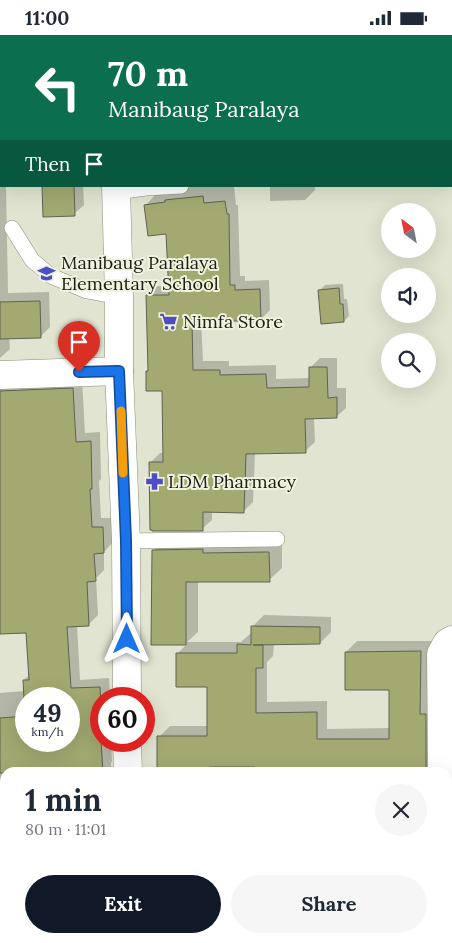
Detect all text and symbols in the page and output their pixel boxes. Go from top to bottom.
text: 11:00 [25,6,69,30]
text: 70 m [108,51,188,96]
icon: left [25,55,90,120]
text: Manibaug Paralaya [108,95,300,123]
icon: arrive [80,150,108,178]
text: Then [25,152,70,176]
north arrow [381,203,436,257]
map controls [381,203,436,388]
place label: Manibaug Paralaya Elementary School [61,251,219,295]
school or university icon: Manibaug Paralaya Elementary School [37,263,57,283]
button: sound [381,268,436,323]
place label: Nimfa Store [183,310,283,333]
supermarket icon: Nimfa Store [159,312,179,332]
pin [58,321,100,372]
icon: arrive [65,328,93,356]
button: search [381,333,436,388]
place label: LDM Pharmacy [168,470,296,493]
pharmacy icon: LDM Pharmacy [144,472,164,492]
position arrow [100,612,152,664]
speed limit sign: 60 [90,687,155,752]
text: 49 [33,697,62,729]
text: km/h [31,724,64,739]
text: 1 min [25,781,102,819]
button: close [375,784,427,836]
text: 80 m · 11:01 [25,819,106,839]
button: Exit [25,875,221,933]
button: Share [231,875,427,933]

